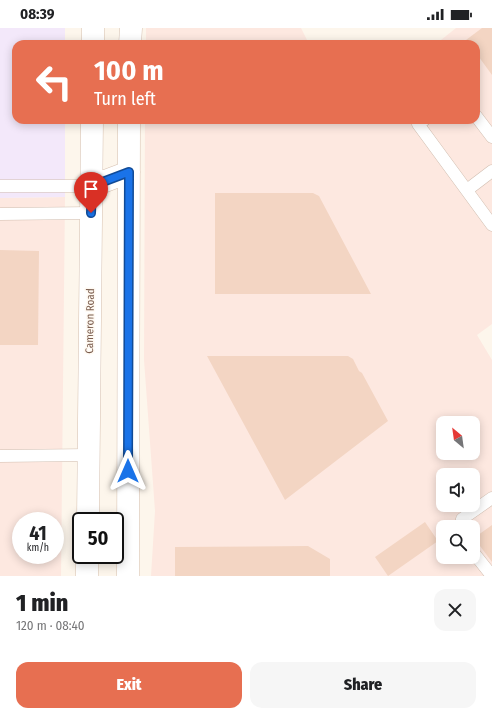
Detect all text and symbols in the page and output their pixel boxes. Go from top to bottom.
text: 08:39 [20,5,55,23]
text: 100 m [94,54,164,87]
icon: left [28,56,80,108]
text: Turn left [94,88,156,110]
pin [74,172,108,213]
icon: arrive [80,178,102,200]
street label: Cameron Road [83,288,97,354]
north arrow [436,416,480,460]
map controls [436,416,480,564]
position arrow [107,450,149,492]
button: sound [436,468,480,512]
speed limit sign: 50 [72,512,124,564]
button: search [436,520,480,564]
text: 41 [29,521,47,545]
text: km/h [27,542,49,554]
text: 1 min [16,589,68,617]
button: close [434,589,476,631]
text: 120 m · 08:40 [16,618,85,633]
button: Exit [16,662,242,708]
button: Share [250,662,476,708]

